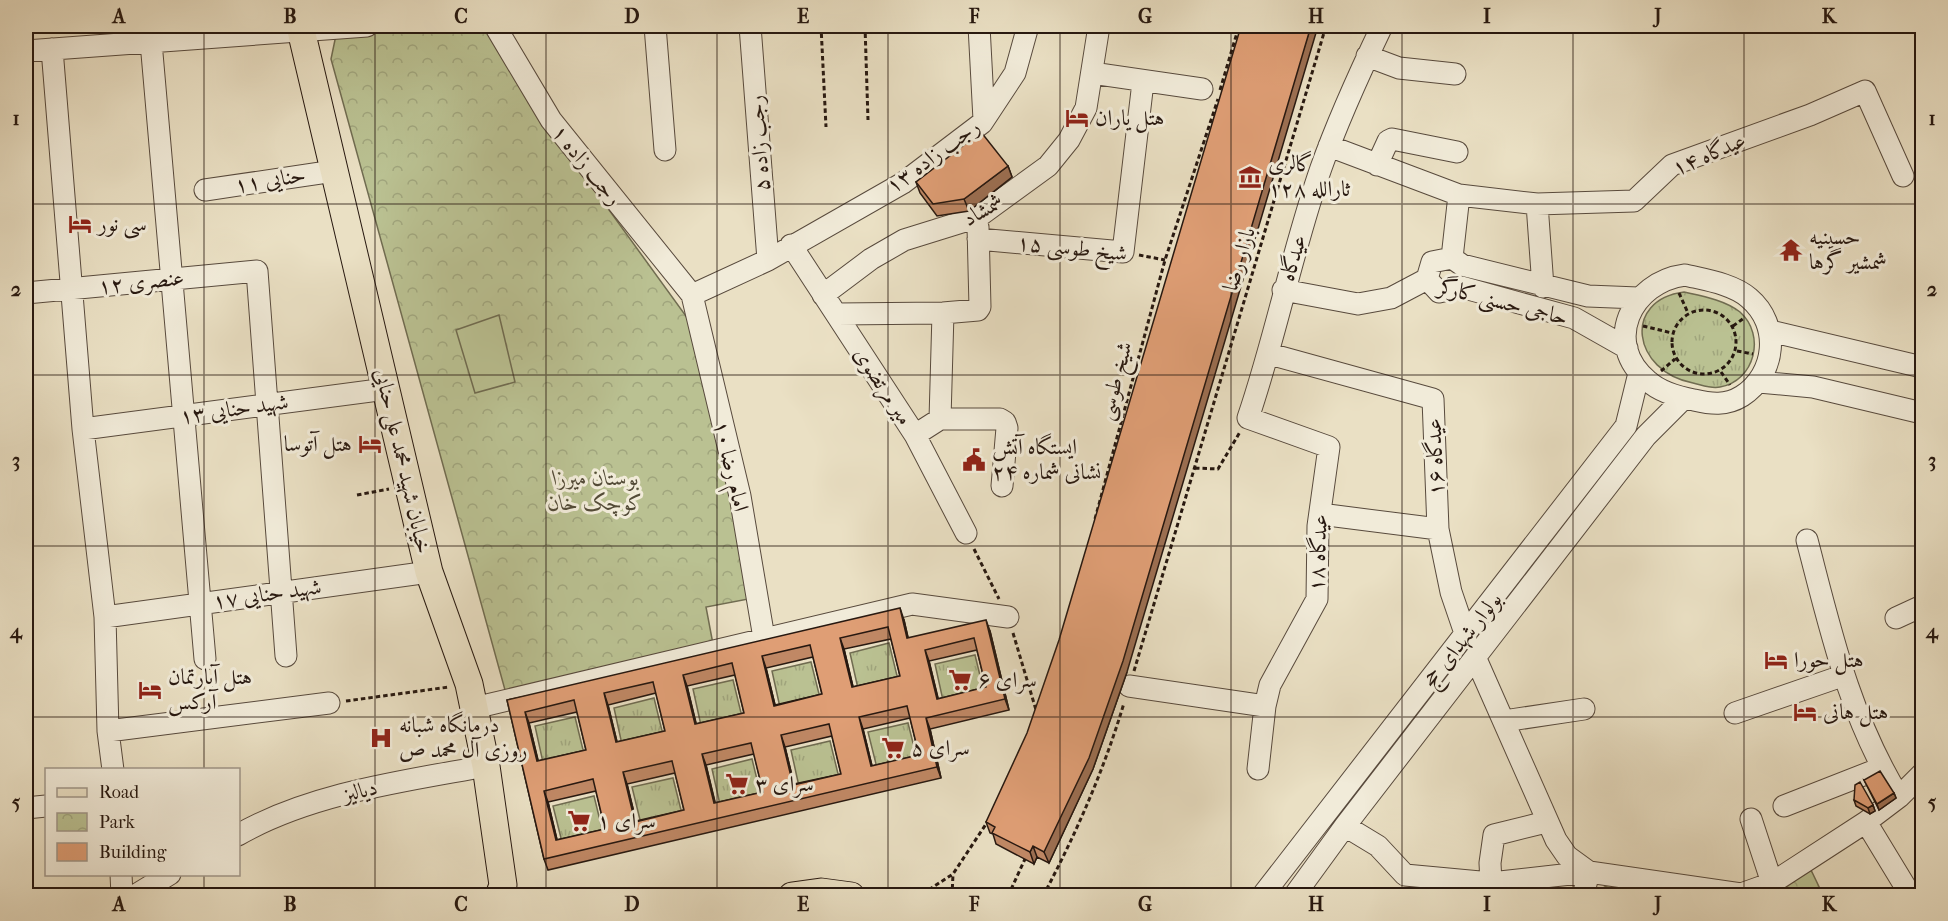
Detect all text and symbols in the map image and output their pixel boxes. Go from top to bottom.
text: A [111,5,127,28]
text: B [283,5,297,28]
text: C [454,5,468,28]
text: D [624,5,640,28]
text: E [797,5,809,28]
text: F [968,5,980,28]
text: G [1138,5,1152,28]
text: H [1308,5,1324,28]
text: I [1483,5,1491,28]
text: J [1652,5,1662,28]
text: K [1822,5,1838,28]
street label: رجب زاده ۵ [743,94,776,192]
hotel icon: هتل یاران [1064,105,1090,131]
place label: هتل یاران [1095,105,1165,133]
text: 1 [12,107,20,130]
text: 1 [1928,107,1936,130]
street label: رجب زاده ۱۳ [881,113,985,199]
street label: رجب زاده ۱ [546,119,627,211]
street label: عیدگاه ۱۴ [1668,126,1750,181]
place label: گالری ثارالله ۱۲۸ [1268,150,1351,202]
street label: حنایی ۱۱ [233,162,308,200]
museum icon: گالری ثارالله ۱۲۸ [1237,164,1263,190]
street label: شمشاد [958,188,1008,232]
hotel icon: سی نور [67,211,93,237]
place label: سی نور [96,211,147,239]
street label: بازار رضا [1217,224,1261,294]
place label: حسینیه شمشیر گرها [1809,224,1887,275]
street label: ۱۵ شیخ طوسی [1015,229,1128,273]
street label: عیدگاه [1273,231,1312,284]
temple icon: حسینیه شمشیر گرها [1778,237,1804,263]
street label: عنصری ۱۲ [97,265,185,300]
street label: حاجی حسنی کارگر [1433,271,1571,333]
text: 2 [11,278,21,301]
text: 2 [1927,278,1937,301]
street label: شیخ طوسی [1092,339,1144,425]
street label: میر مرتضوی [846,342,918,431]
street label: خیابان شهید محمد علی حنایی [366,366,437,557]
street label: شهید حنایی ۱۳ [178,389,290,431]
street label: امام رضا ۱۰ [702,418,754,515]
street label: عیدگاه ۱۶ [1420,418,1449,496]
place label: هتل آتوسا [284,430,352,459]
hotel icon: هتل آتوسا [357,431,383,457]
place label: ایستگاه آتش نشانی شماره ۲۴ [992,433,1101,485]
public building icon: ایستگاه آتش نشانی شماره ۲۴ [961,447,987,473]
text: 3 [12,449,20,472]
text: 3 [1928,449,1936,472]
park label: بوستان میرزا کوچک خان [547,465,645,517]
street label: عیدگاه ۱۸ [1302,514,1333,592]
street label: شهید حنایی ۱۷ [211,574,323,616]
street label: بولوار شهدای حج [1417,587,1512,697]
text: 4 [9,620,23,644]
text: 4 [1925,620,1939,644]
hotel icon: هتل حورا [1763,647,1789,673]
place label: هتل حورا [1794,647,1864,675]
place label: هتل آپارتمان آرکس [168,663,252,717]
supermarket icon: سرای ۶ [947,667,973,693]
place label: سرای ۶ [978,667,1037,694]
hotel icon: هتل آپارتمان آرکس [137,677,163,703]
hotel icon: هتل هانی [1792,699,1818,725]
place label: هتل هانی [1823,699,1888,727]
place label: درمانگاه شبانه روزی آل محمد ص [399,711,527,763]
hospital icon: درمانگاه شبانه روزی آل محمد ص [368,725,394,751]
supermarket icon: سرای ۵ [880,735,906,761]
place label: سرای ۵ [911,735,970,762]
legend [45,768,240,876]
supermarket icon: سرای ۳ [724,771,750,797]
place label: سرای ۳ [755,771,814,798]
street label: دیالیز [338,774,380,808]
text: Road [99,782,139,803]
text: 5 [12,791,21,814]
text: 5 [1928,791,1937,814]
supermarket icon: سرای ۱ [566,808,592,834]
place label: سرای ۱ [597,808,656,835]
text: Park [99,812,136,833]
text: Building [99,842,167,863]
text: A [111,893,127,916]
text: B [283,893,297,916]
text: C [454,893,468,916]
text: D [624,893,640,916]
text: E [797,893,809,916]
text: F [968,893,980,916]
text: G [1138,893,1152,916]
text: H [1308,893,1324,916]
text: I [1483,893,1491,916]
text: J [1652,893,1662,916]
text: K [1822,893,1838,916]

